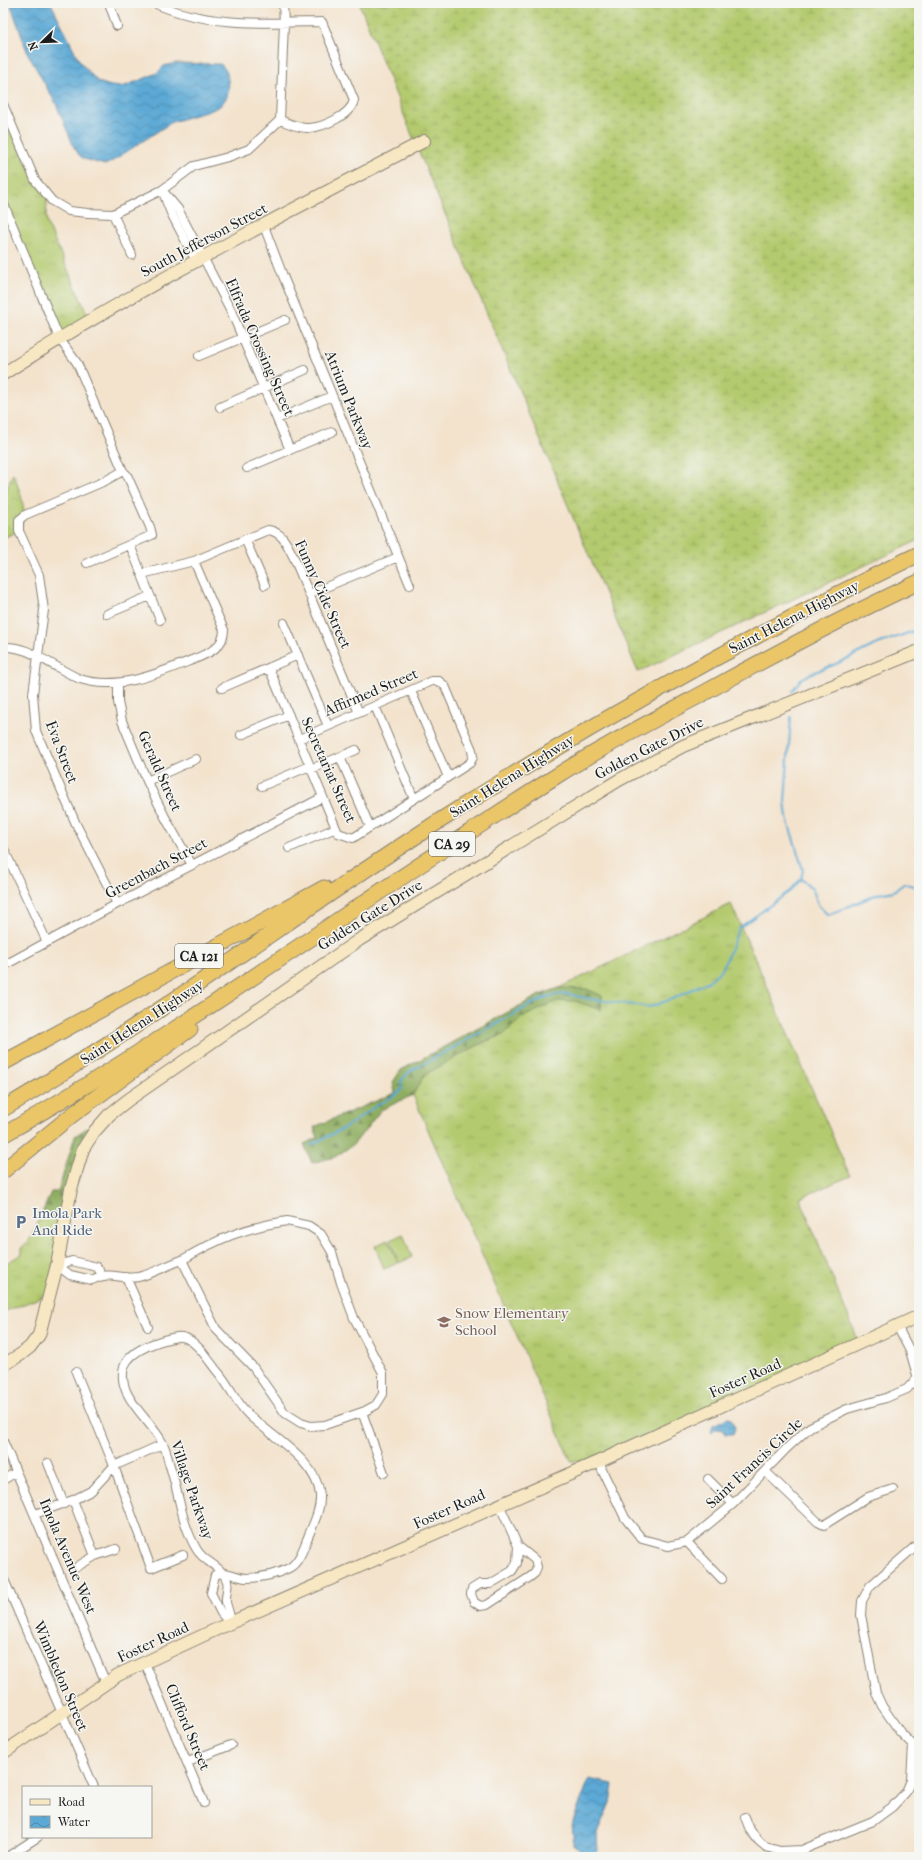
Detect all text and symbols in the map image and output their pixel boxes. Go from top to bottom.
north arrow [22,22,62,62]
text: N [25,39,41,52]
street label: South Jefferson Street [138,199,271,281]
street label: Elfrada Crossing Street [222,275,299,419]
street label: Atrium Parkway [321,347,377,453]
street label: Funny Cide Street [291,537,355,652]
street label: Saint Helena Highway [726,576,863,658]
street label: Affirmed Street [321,664,421,720]
street label: Golden Gate Drive [592,713,707,783]
street label: Secretariat Street [298,714,361,826]
street label: Eva Street [42,718,82,787]
street label: Gerald Street [134,728,186,815]
street label: Saint Helena Highway [446,730,579,822]
road number: CA 29 [429,832,475,856]
street label: Greenbach Street [102,833,211,902]
street label: Golden Gate Drive [314,875,426,954]
road number: CA 121 [175,944,223,968]
street label: Saint Helena Highway [77,975,208,1069]
place label: Imola Park And Ride [31,1204,102,1239]
parking icon: Imola Park And Ride [13,1214,29,1230]
place label: Snow Elementary School [455,1304,570,1339]
school or university icon: Snow Elementary School [436,1314,452,1330]
street label: Foster Road [706,1354,785,1402]
street label: Saint Francis Circle [702,1413,806,1512]
street label: Village Parkway [166,1437,218,1543]
street label: Foster Road [410,1485,489,1533]
street label: Imola Avenue West [36,1496,101,1617]
street label: Wimbledon Street [29,1617,93,1734]
street label: Foster Road [114,1617,192,1666]
street label: Clifford Street [162,1681,215,1774]
legend [22,1786,152,1838]
text: Road [58,1795,85,1809]
text: Water [57,1815,91,1829]

